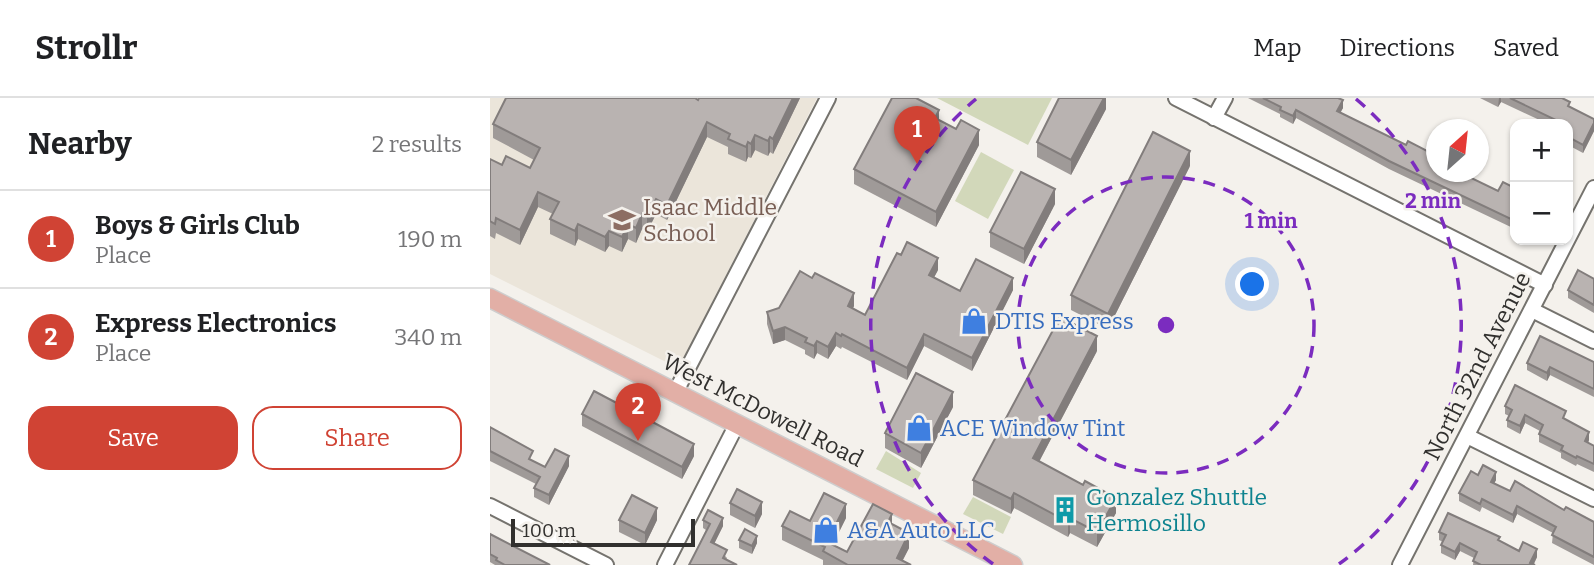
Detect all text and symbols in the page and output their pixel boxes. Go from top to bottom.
text: Strollr [35,28,138,68]
text: Map [1253,34,1302,62]
text: Directions [1340,34,1455,62]
text: Saved [1493,34,1559,62]
pin: 1 [894,106,940,164]
north arrow [1426,119,1489,182]
map controls [1510,119,1573,245]
button: + [1510,119,1573,182]
text: Nearby [28,126,132,162]
text: 2 results [372,130,462,158]
button: − [1510,182,1573,245]
text: 2 min [1405,188,1461,214]
place label: Isaac Middle School [643,193,777,247]
school or university icon: Isaac Middle School [607,205,637,235]
text: 1 min [1244,208,1298,234]
text: Boys & Girls Club [95,210,300,241]
text: 1 [46,225,56,253]
text: 190 m [398,225,462,253]
text: Place [95,241,151,269]
your location [1235,267,1269,301]
street label: North 32nd Avenue [1417,267,1537,465]
shop icon: DTIS Express [959,306,989,336]
place label: DTIS Express [995,307,1134,335]
text: Express Electronics [95,308,336,339]
centre of rings [1154,313,1178,337]
text: 2 [45,323,57,351]
text: 340 m [394,323,462,351]
text: Place [95,339,151,367]
street label: West McDowell Road [658,347,869,473]
pin: 2 [615,383,661,441]
button: Save [28,406,238,470]
button: Share [252,406,462,470]
shop icon: ACE Window Tint [904,413,934,443]
place label: ACE Window Tint [940,414,1125,442]
place label: Gonzalez Shuttle Hermosillo [1086,483,1267,537]
building icon: Gonzalez Shuttle Hermosillo [1050,495,1080,525]
shop icon: A&A Auto LLC [811,515,841,545]
scale bar [511,516,695,548]
place label: A&A Auto LLC [847,516,995,544]
text: 100 m [522,519,576,542]

